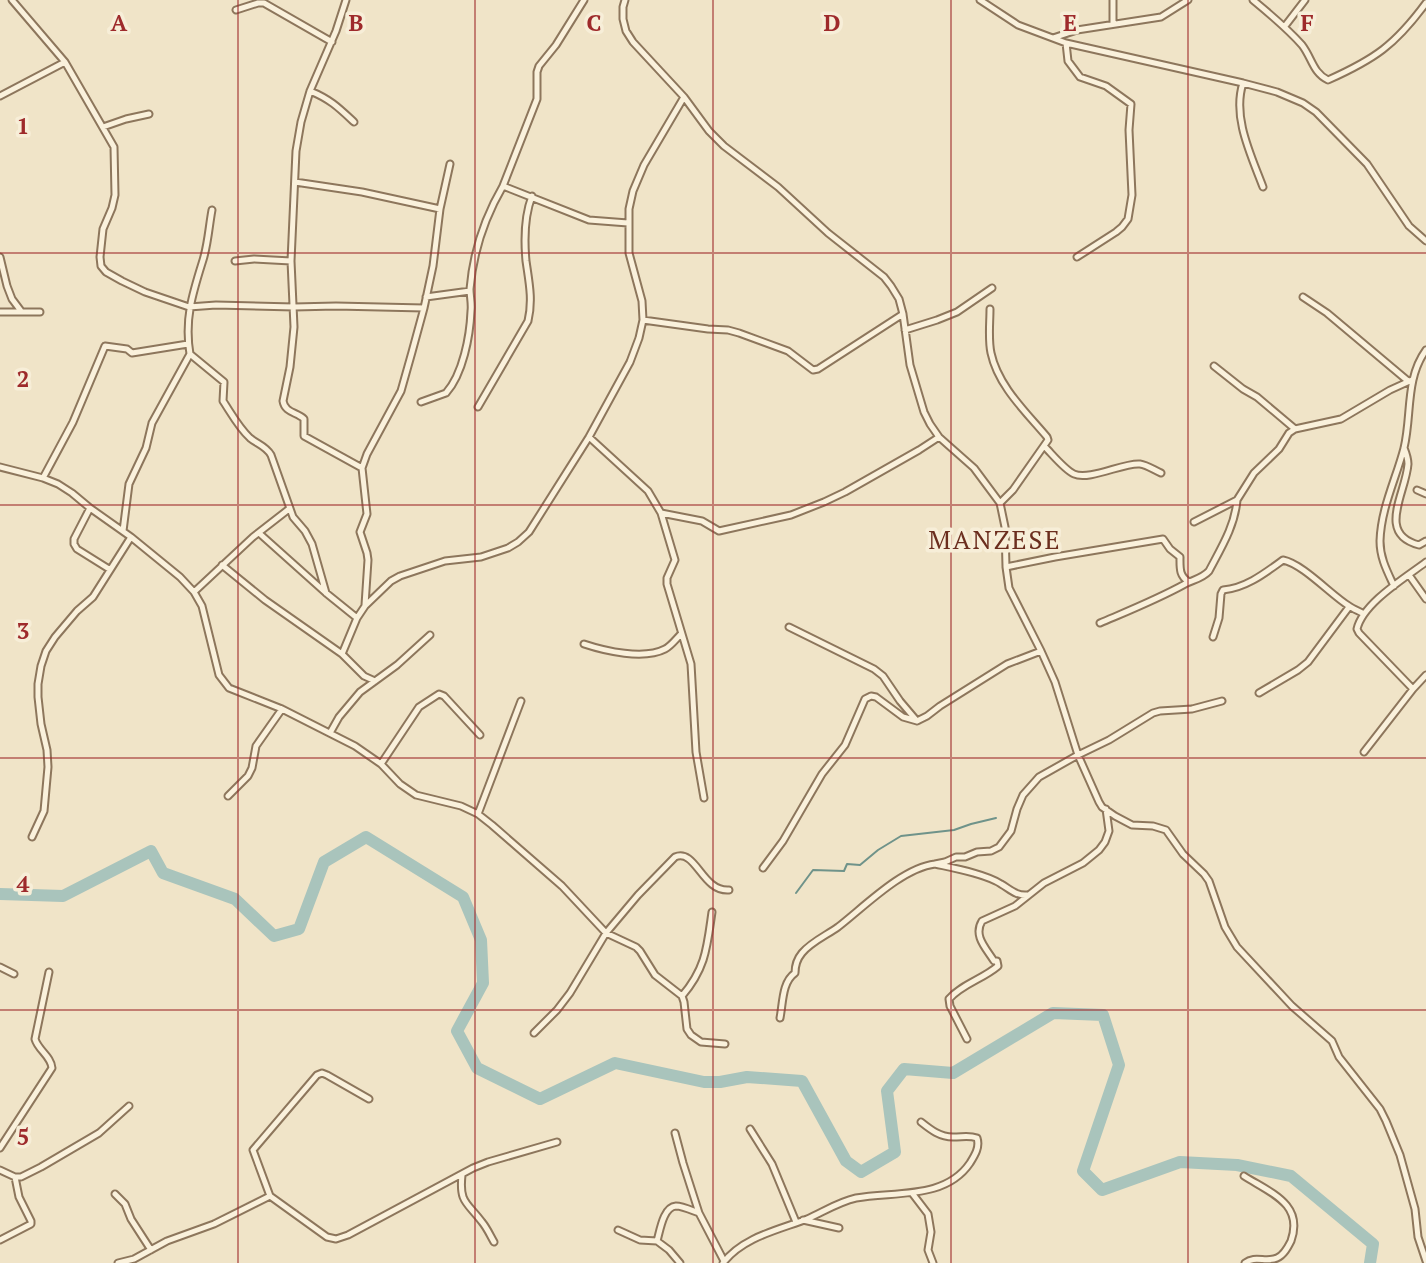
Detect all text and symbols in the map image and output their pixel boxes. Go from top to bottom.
text: A [111,7,128,38]
text: B [349,7,364,38]
text: C [587,7,602,38]
text: D [824,7,841,38]
text: E [1063,7,1077,38]
text: F [1300,7,1314,38]
text: 1 [17,110,30,141]
text: 2 [17,363,30,394]
district label: MANZESE [928,522,1062,556]
text: 3 [17,615,30,646]
text: 4 [17,868,30,899]
text: 5 [17,1121,30,1152]

